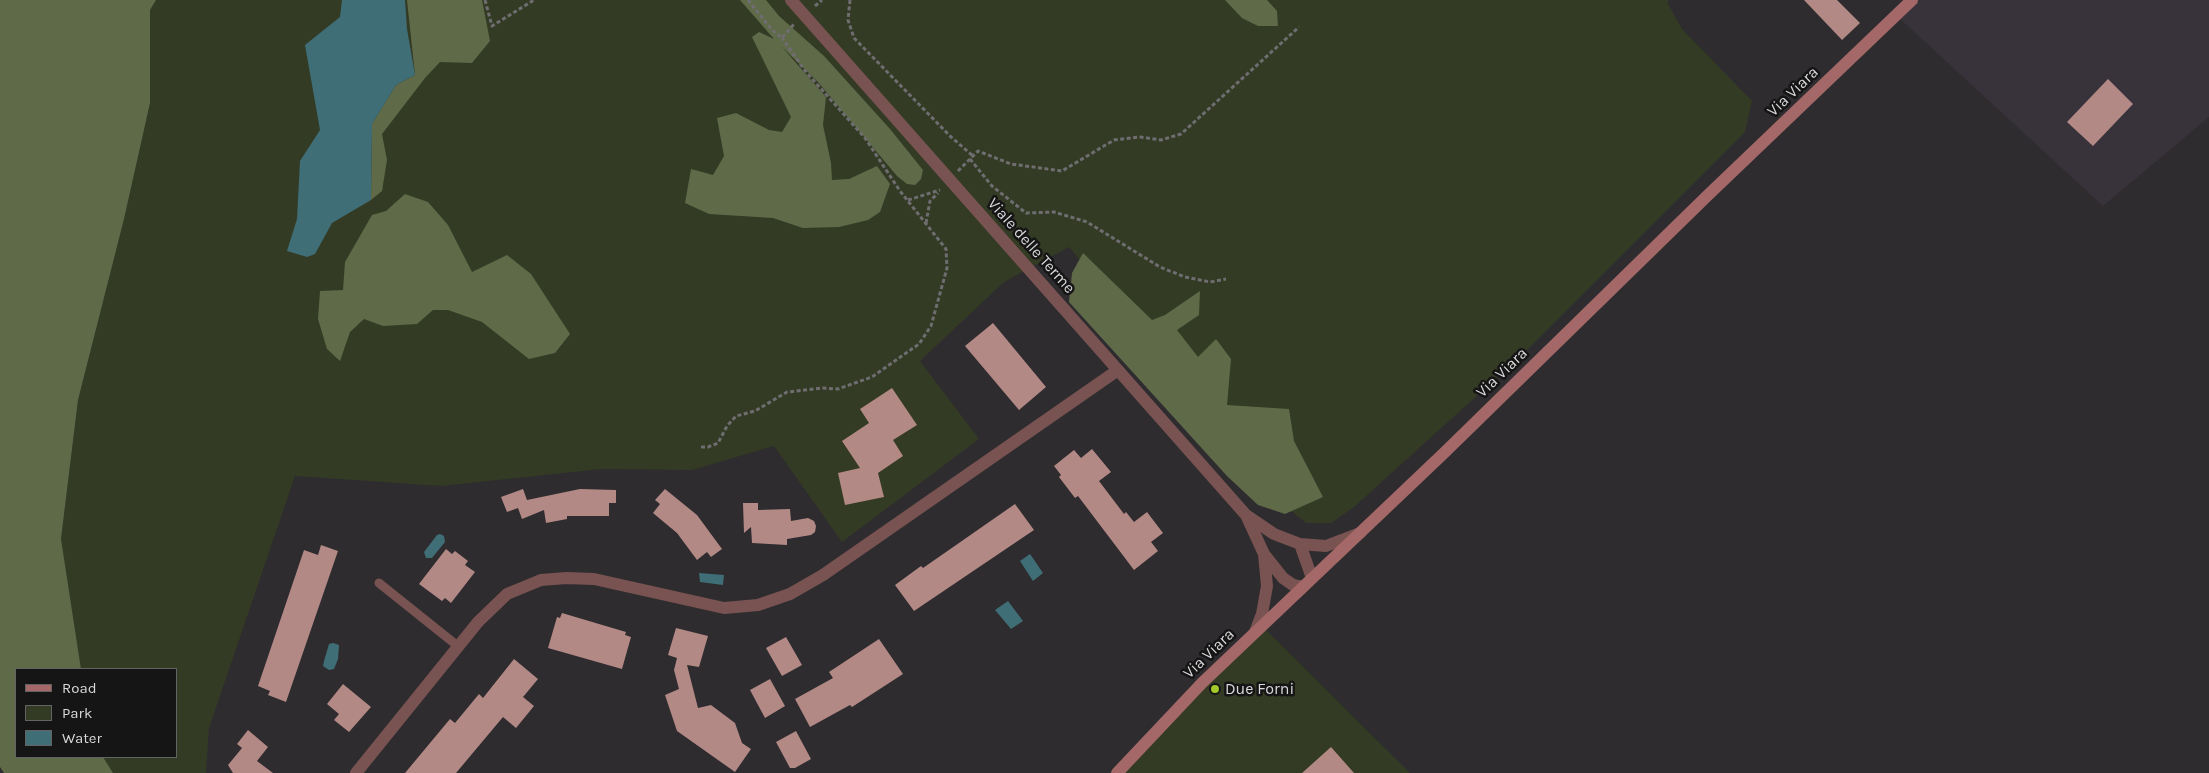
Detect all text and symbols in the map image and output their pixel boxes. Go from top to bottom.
street label: Via Viara [1763,63,1823,121]
street label: Viale delle Terme [983,194,1079,298]
street label: Via Viara [1472,344,1532,402]
street label: Via Viara [1179,625,1239,683]
legend [15,668,178,758]
text: Road [62,679,97,697]
place label: Due Forni [1225,679,1294,699]
marker: Due Forni [1209,683,1221,695]
text: Park [62,704,92,722]
text: Water [62,729,102,747]

